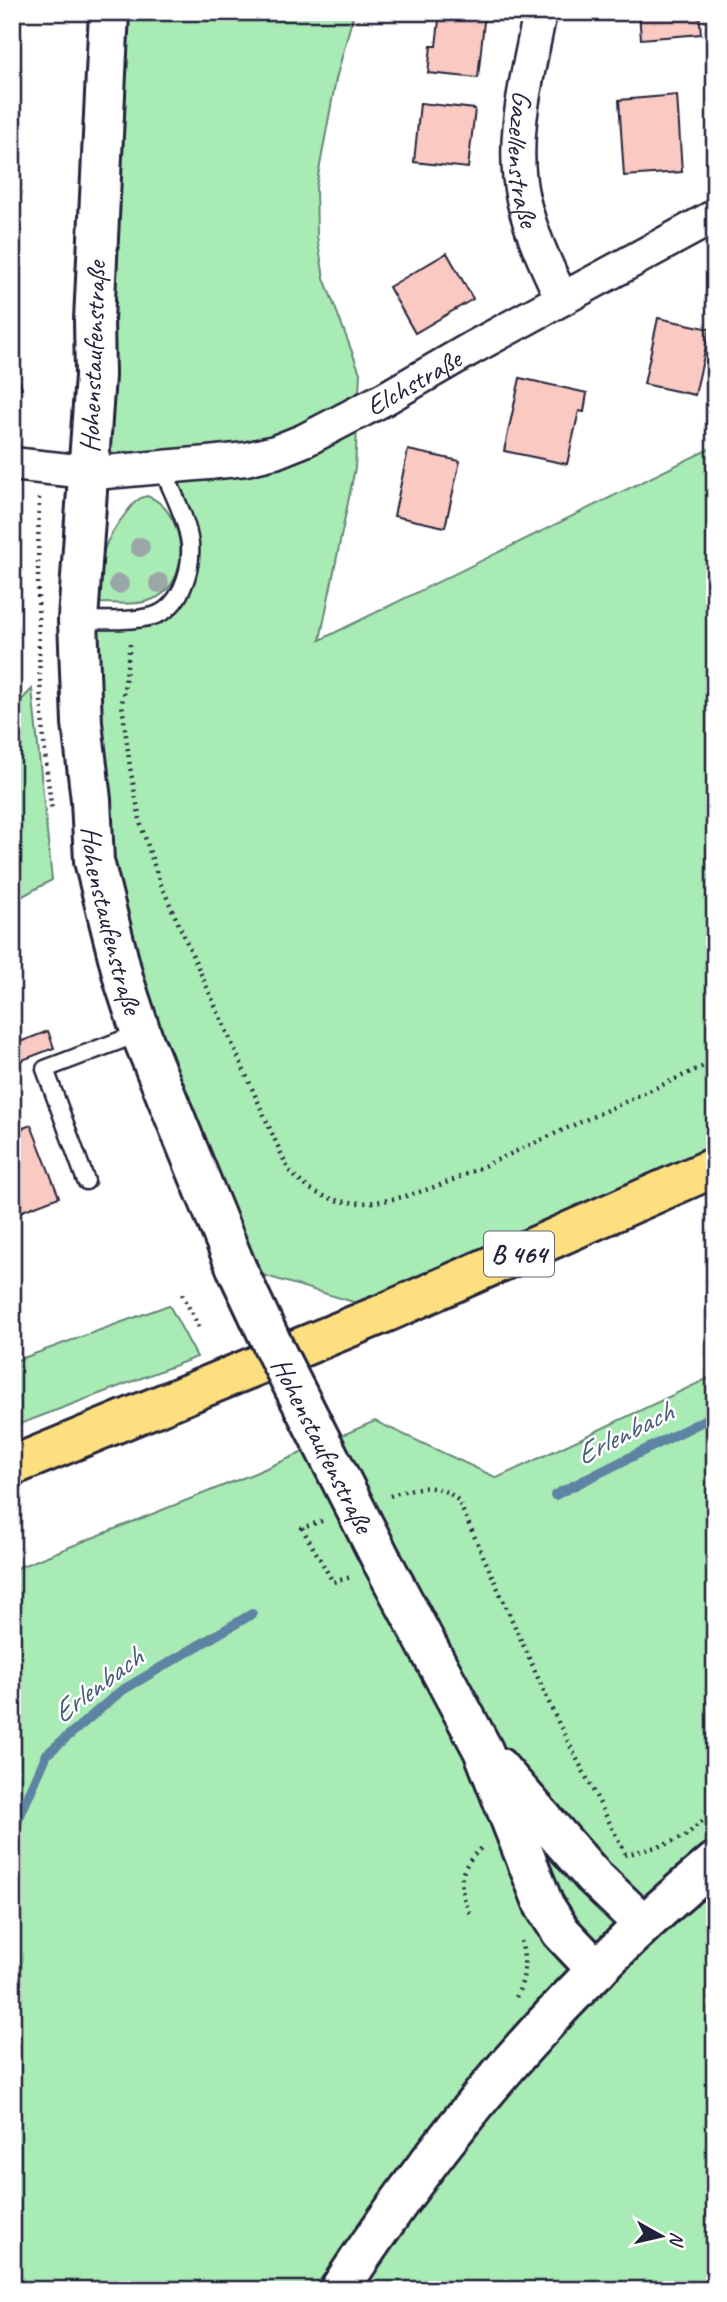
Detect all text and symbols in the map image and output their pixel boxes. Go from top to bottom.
street label: Gazellenstraße [500,88,547,233]
street label: Hohenstaufenstraße [72,259,113,453]
street label: Elchstraße [360,340,469,423]
street label: Hohenstaufenstraße [74,826,151,1020]
road number: B 464 [484,1232,554,1276]
street label: Hohenstaufenstraße [264,1352,382,1540]
water label: Erlenbach [569,1391,681,1474]
water label: Erlenbach [44,1637,152,1732]
north arrow [626,2200,696,2270]
text: N [664,2231,690,2249]

